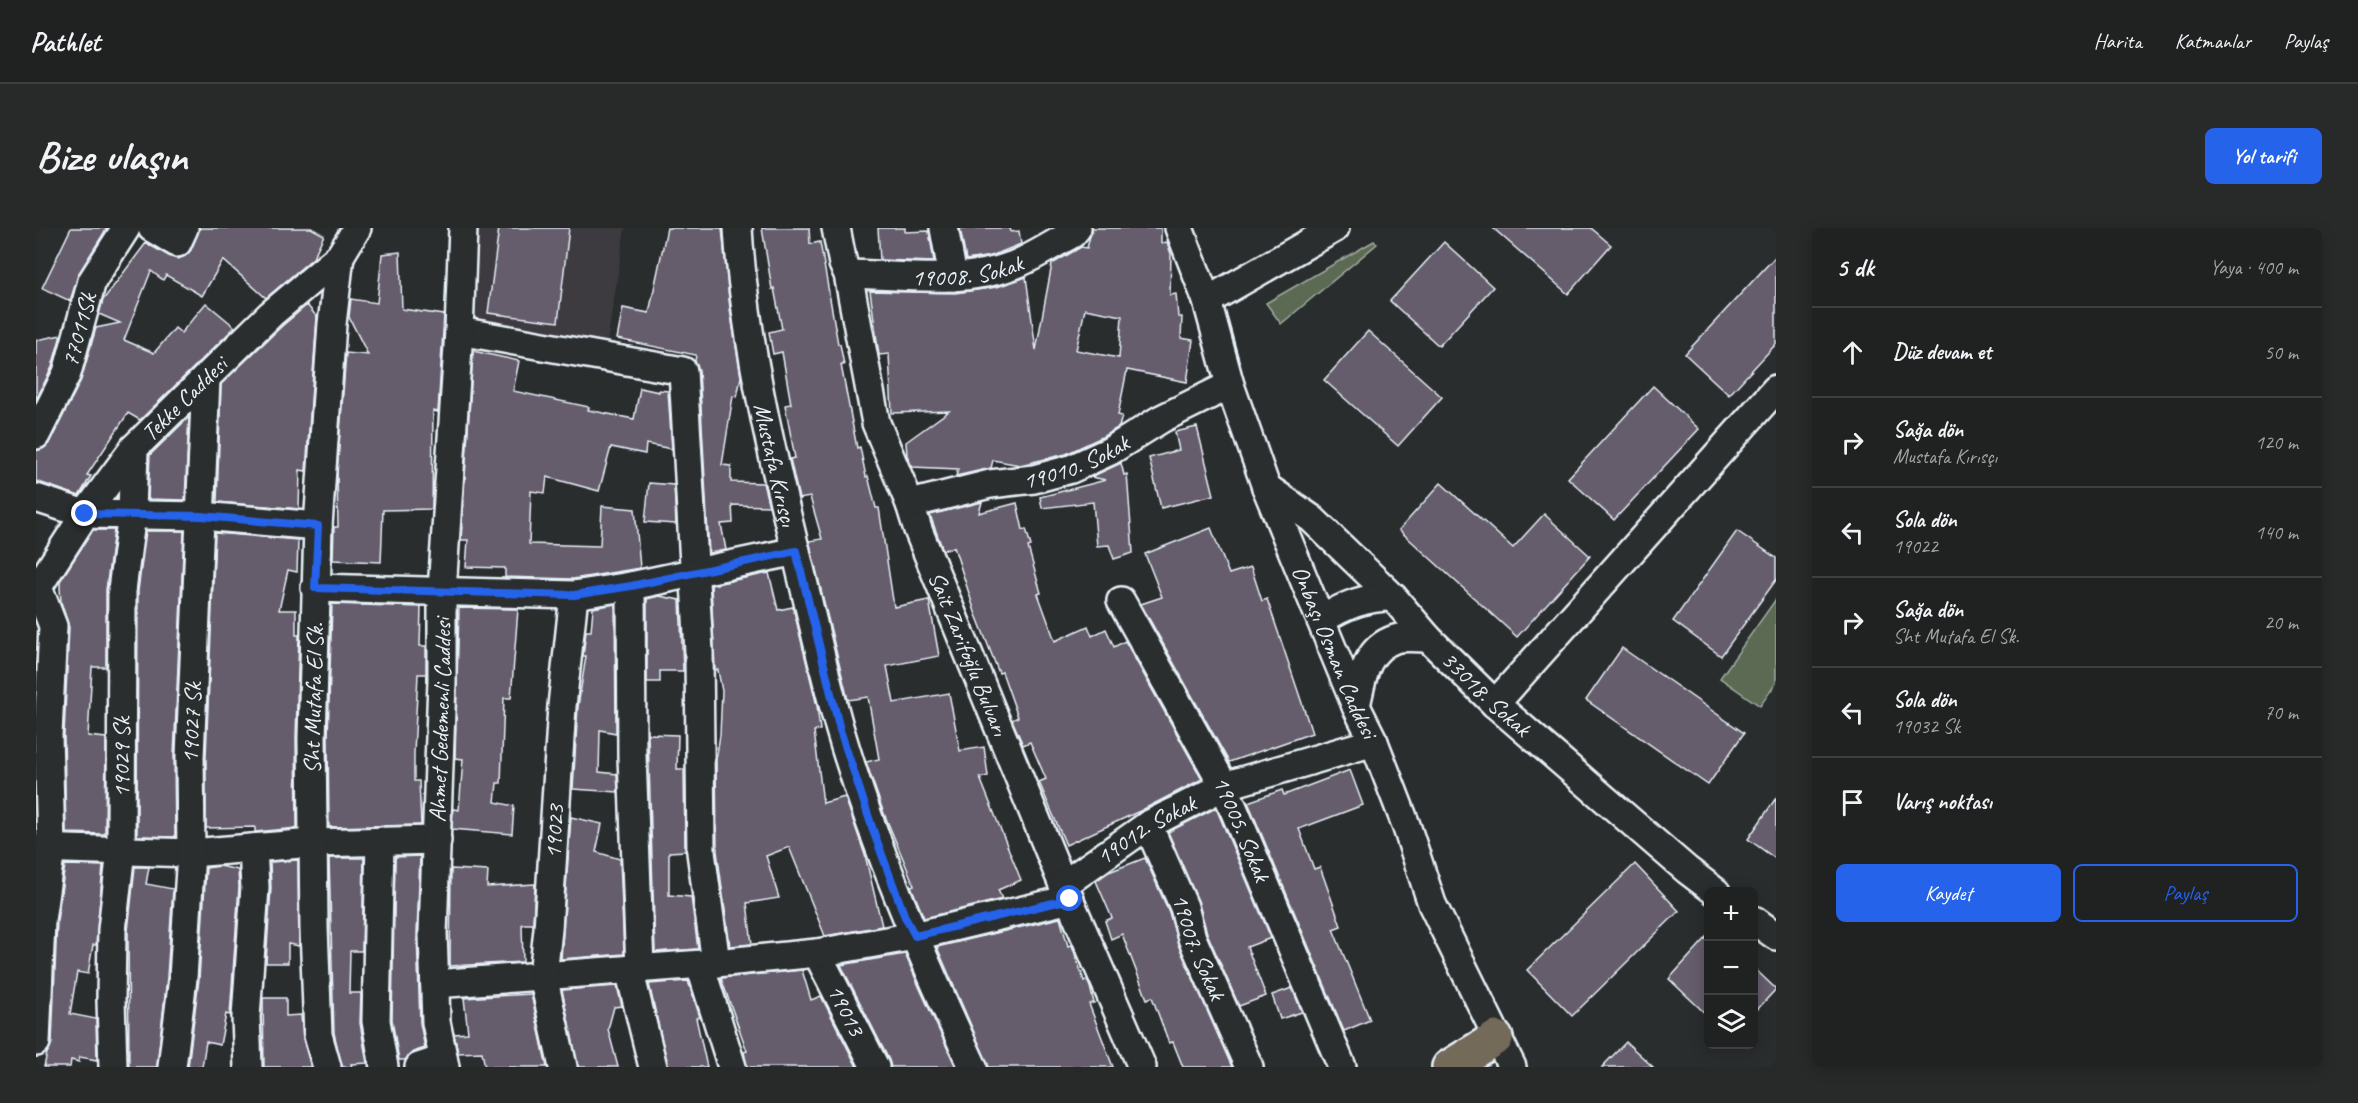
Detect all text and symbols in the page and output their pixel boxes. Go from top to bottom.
text: Pathlet [30,24,100,59]
text: Harita [2094,28,2142,54]
text: Katmanlar [2175,28,2251,54]
text: Paylaş [2284,28,2328,54]
button: Yol tarifi [2205,128,2322,184]
text: Bize ulaşın [36,130,187,183]
street label: 19008. Sokak [912,247,1030,292]
text: 5 dk [1836,251,1874,284]
text: Yaya · 400 m [2210,255,2298,280]
street label: 77011Sk [54,288,104,370]
icon: ahead [1836,336,1869,369]
text: Düz devam et [1893,338,1991,366]
text: 50 m [2264,340,2298,365]
street label: Tekke Caddesi [135,348,235,447]
street label: Mustafa Kırısçı [747,401,804,531]
text: Sağa dön [1893,416,1963,444]
icon: right [1836,426,1869,459]
street label: 19010. Sokak [1022,427,1137,495]
text: 120 m [2255,430,2298,455]
text: Mustafa Kırısçı [1893,444,1997,469]
route end [71,500,97,526]
text: Sola dön [1893,506,1957,534]
icon: left [1836,516,1869,549]
text: 140 m [2255,520,2298,545]
text: 19022 [1893,534,1938,559]
street label: Onbaşı Osman Caddesi [1285,561,1386,745]
street label: Sait Zarifoğlu Bulvarı [922,567,1016,742]
text: Sağa dön [1893,596,1963,624]
icon: right [1836,606,1869,639]
text: 20 m [2264,610,2298,635]
street label: Ahmet Gedemenli Caddesi [422,615,457,823]
street label: Sht Mutafa El Sk. [297,622,330,774]
text: Sht Mutafa El Sk. [1893,624,2019,649]
street label: 33018. Sokak [1435,645,1539,745]
street label: 19027 Sk [175,680,208,763]
text: Sola dön [1893,686,1957,714]
icon: left [1836,696,1869,729]
text: 70 m [2264,700,2298,725]
text: 19032 Sk [1893,714,1960,739]
street label: 19029 Sk [106,715,137,798]
street label: 19005. Sokak [1206,770,1278,888]
icon: arrive [1836,786,1869,819]
street label: 19012. Sokak [1090,787,1203,872]
text: Varış noktası [1893,788,1992,816]
street label: 19023 [537,802,571,860]
button: Kaydet [1836,864,2061,922]
button: Paylaş [2073,864,2298,922]
route start [1056,885,1082,911]
map controls [1704,887,1758,1049]
button: + [1704,887,1758,941]
street label: 19007. Sokak [1165,889,1233,1007]
button: − [1704,941,1758,995]
street label: 19013 [820,979,873,1043]
button: layers [1704,995,1758,1049]

